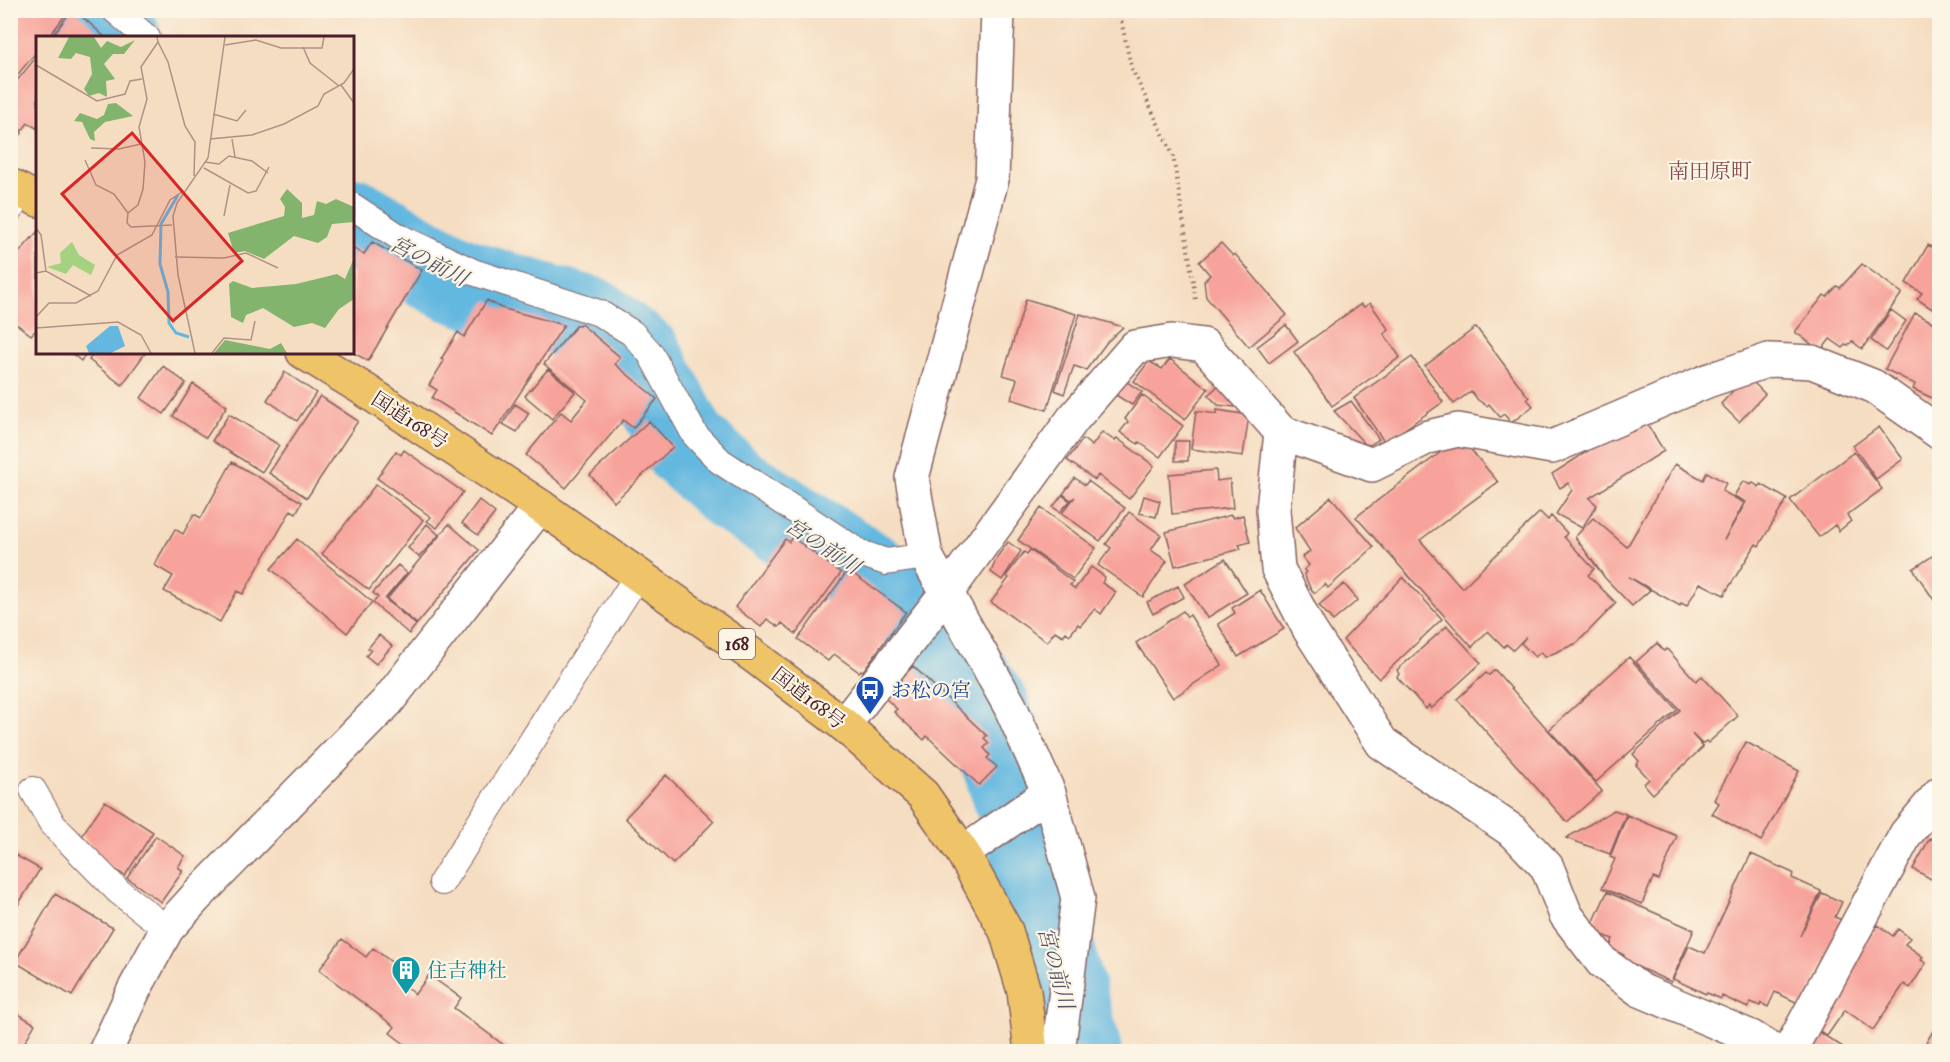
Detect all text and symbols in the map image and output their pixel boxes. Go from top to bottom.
inset map [36,36,354,354]
district label: 南田原町 [1668,158,1752,185]
water label: 宮の前川 [385,230,474,293]
street label: 国道168号 [367,386,453,454]
water label: 宮の前川 [780,512,867,582]
road number: 168 [719,629,755,659]
street label: 国道168号 [767,662,850,735]
bus stop icon: お松の宮 [854,674,886,716]
place label: お松の宮 [891,678,971,703]
water label: 宮の前川 [1032,924,1080,1014]
building icon: 住吉神社 [390,954,422,996]
place label: 住吉神社 [427,958,507,983]

